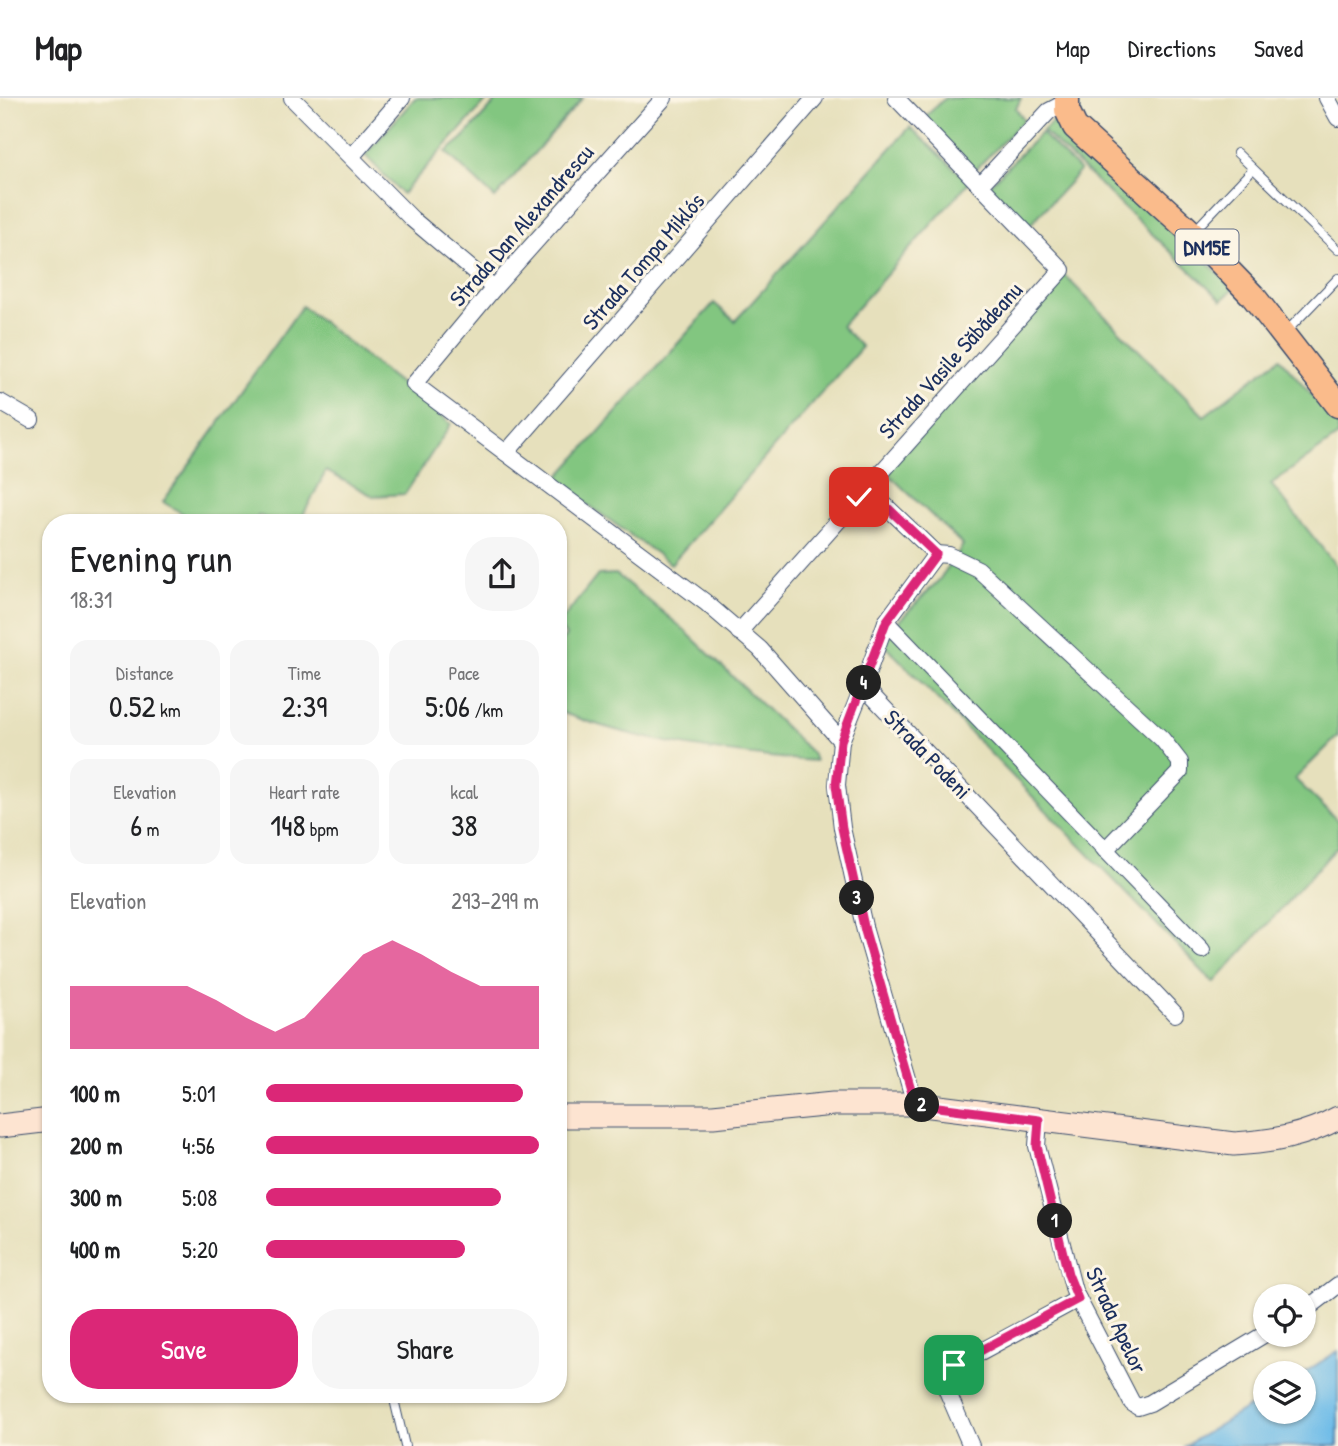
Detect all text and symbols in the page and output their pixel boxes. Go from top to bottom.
text: Map [35,26,82,70]
text: Map [1056,32,1090,64]
text: Directions [1128,32,1216,64]
text: Saved [1254,32,1303,64]
street label: Strada Dan Alexandrescu [442,137,600,313]
street label: Strada Tompa Miklós [575,186,711,336]
road number: DN15E [1176,230,1238,264]
street label: Strada Vasile Săbădeanu [871,275,1029,445]
pin [829,467,889,527]
icon: check [840,478,878,516]
text: Evening run [70,532,233,584]
button: share [465,537,539,611]
text: 18:31 [70,584,112,615]
text: Distance [116,660,174,686]
text: Time [288,660,321,686]
text: Pace [448,660,480,686]
pin: 4 [846,666,882,700]
text: 4 [860,669,867,695]
text: 0.52 [109,686,156,726]
text: 2:39 [282,686,327,726]
text: 5:06 [425,686,470,726]
text: km [156,697,181,723]
text: /km [470,697,503,723]
street label: Strada Podeni [877,702,979,806]
text: Elevation [113,779,176,805]
text: Heart rate [269,779,340,805]
text: kcal [450,779,478,805]
text: 6 [130,805,142,845]
text: 148 [270,805,305,845]
text: 38 [451,805,477,845]
text: m [142,816,159,842]
text: bpm [305,816,339,842]
pin: 3 [840,880,874,916]
text: 3 [852,884,861,910]
text: Elevation [70,885,146,916]
text: 293–299 m [451,885,539,916]
text: 100 m [70,1078,120,1109]
text: 5:01 [182,1078,216,1109]
pin: 2 [904,1088,940,1122]
text: 2 [917,1091,926,1117]
text: 200 m [70,1130,122,1161]
text: 4:56 [182,1130,215,1161]
text: 300 m [70,1182,122,1213]
text: 5:08 [182,1182,217,1213]
pin: 1 [1038,1204,1072,1238]
text: 1 [1051,1207,1058,1233]
text: 400 m [70,1234,120,1265]
text: 5:20 [182,1234,218,1265]
street label: Strada Apelor [1079,1262,1155,1378]
map controls [1253,1284,1316,1424]
button: locate [1253,1284,1316,1347]
button: Save [70,1309,298,1389]
button: Share [312,1309,539,1389]
pin [924,1335,984,1395]
icon: arrive [935,1346,973,1384]
button: layers [1253,1361,1316,1424]

